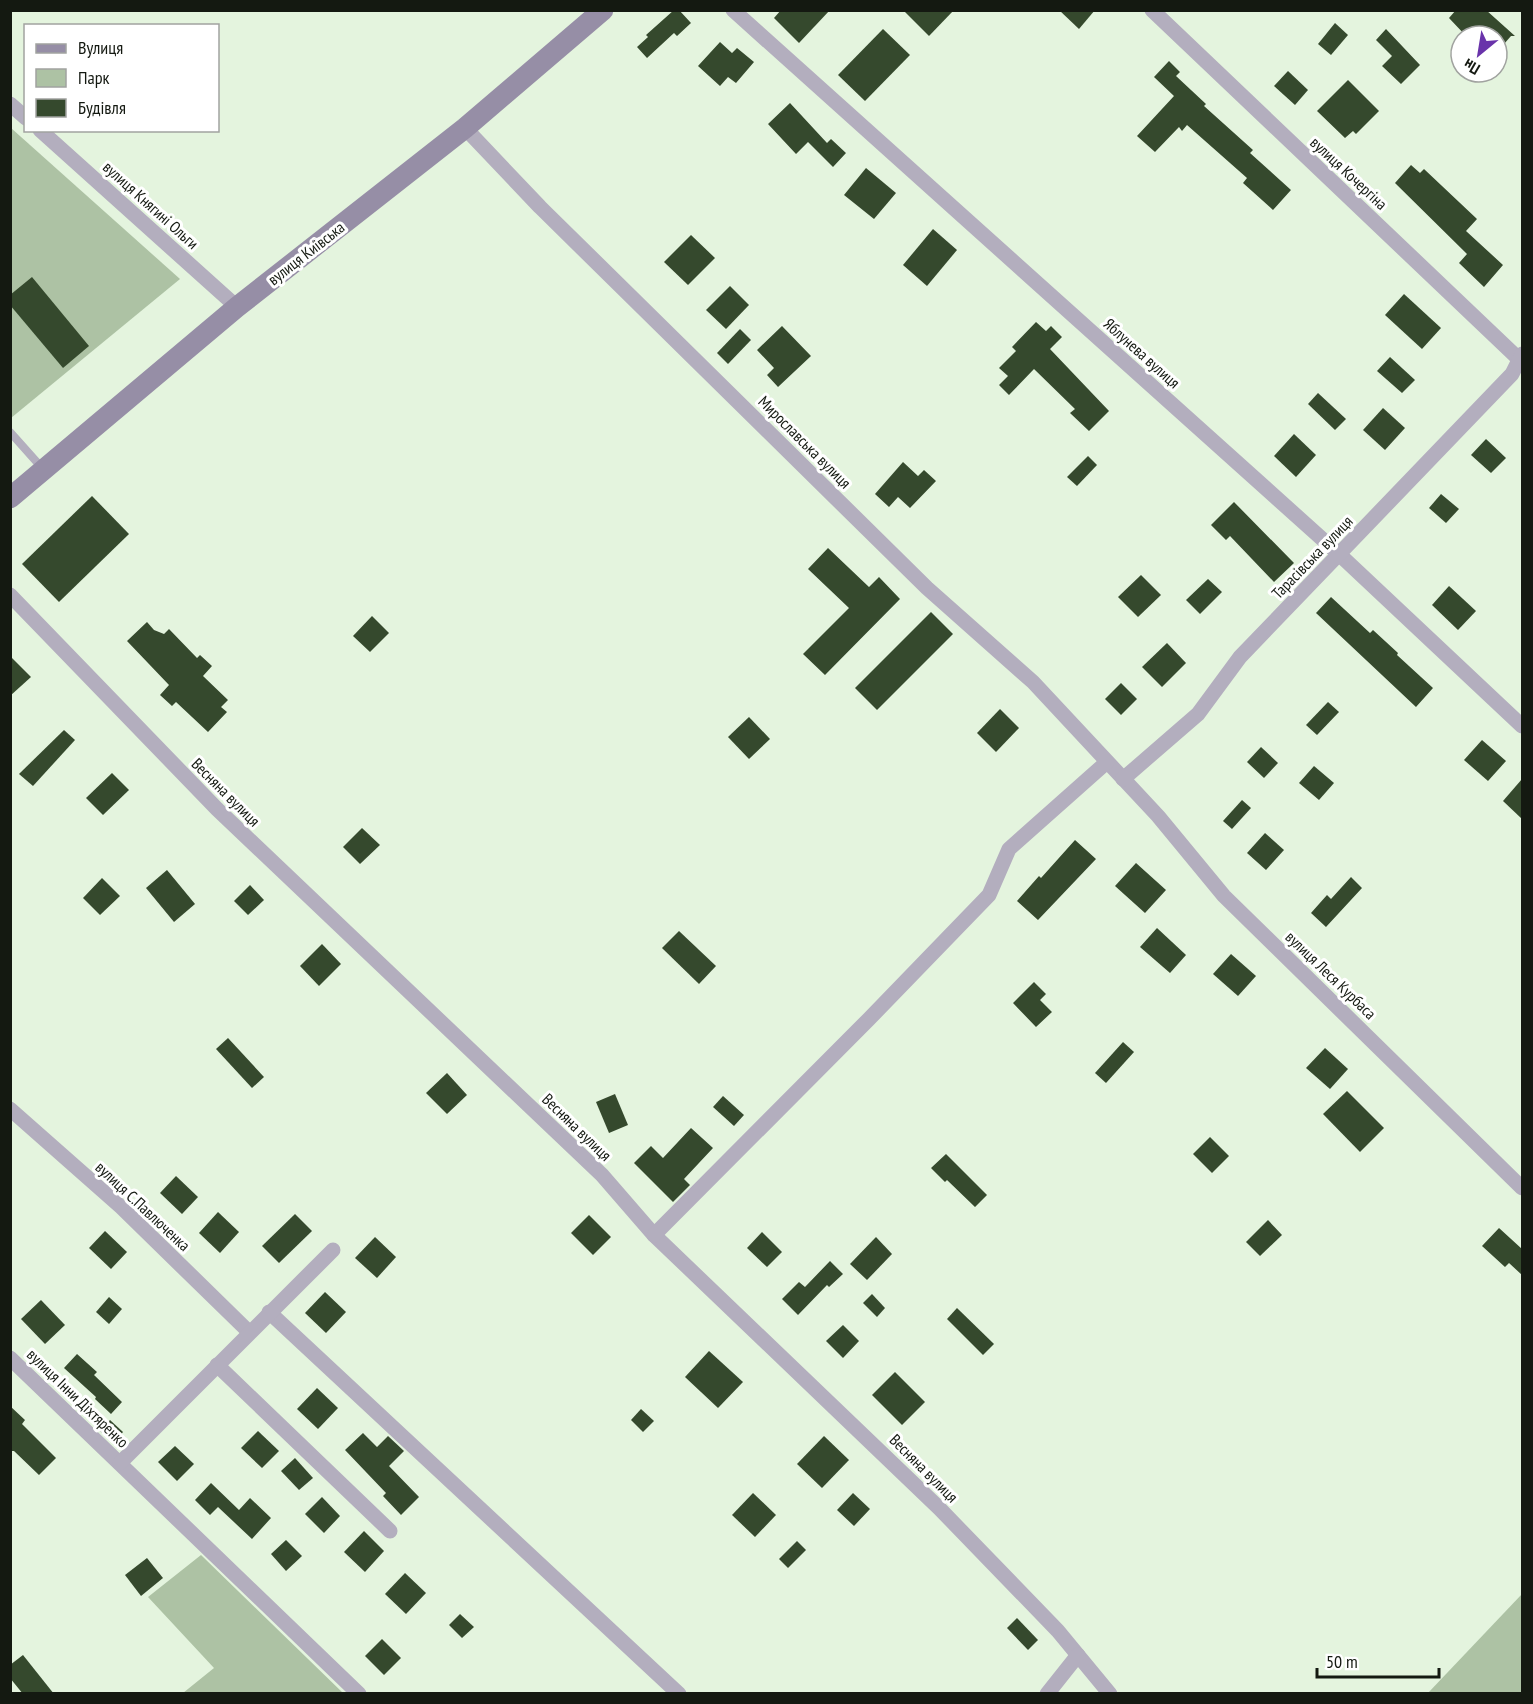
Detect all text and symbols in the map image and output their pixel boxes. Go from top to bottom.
legend [24,24,219,132]
north arrow [1449,24,1509,84]
text: Вулиця [78,36,123,59]
text: Пн [1460,54,1483,80]
text: Парк [78,66,109,89]
text: Будівля [78,96,126,119]
street label: вулиця Кочергіна [1306,132,1392,214]
street label: вулиця Княгині Ольги [99,157,203,253]
street label: вулиця Київська [264,217,348,289]
street label: Яблунева вулиця [1100,314,1184,392]
street label: Мирославська вулиця [755,392,855,492]
street label: Тарасівська вулиця [1267,511,1357,603]
street label: Весняна вулиця [188,754,264,830]
street label: вулиця Леся Курбаса [1281,927,1381,1023]
street label: Весняна вулиця [538,1089,616,1165]
street label: вулиця С.Павлюченка [91,1157,195,1255]
street label: вулиця Інни Діхтяренко [23,1344,133,1452]
street label: Весняна вулиця [886,1430,962,1506]
scale bar [1317,1641,1438,1679]
text: 50 m [1326,1650,1358,1673]

